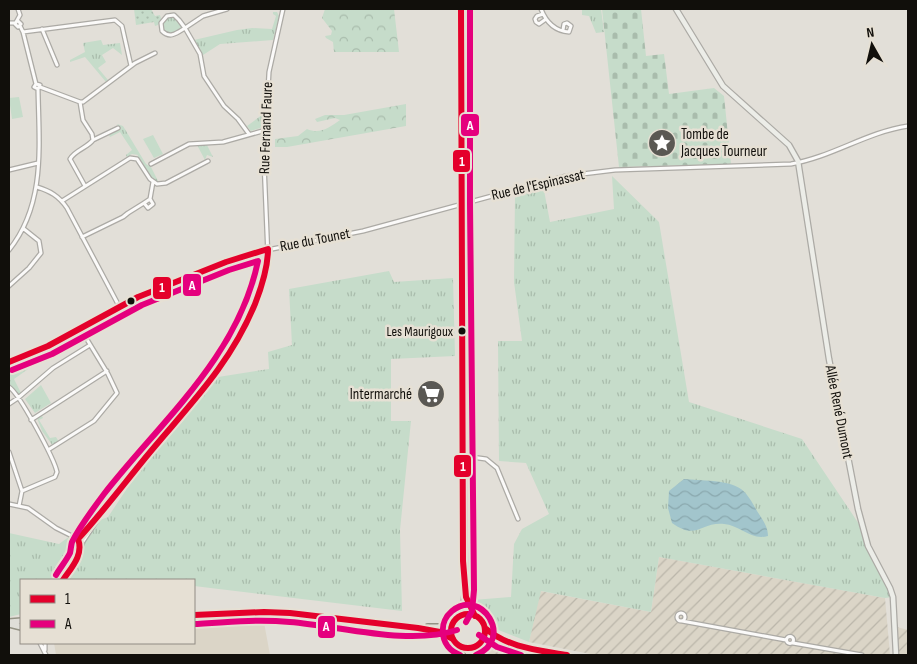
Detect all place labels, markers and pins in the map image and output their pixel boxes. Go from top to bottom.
place label: Tombe de Jacques Tourneur [680,125,768,161]
place icon: Tombe de Jacques Tourneur [647,128,677,158]
unlabelled marker [126,296,136,306]
place label: Les Maurigoux [386,323,454,340]
marker: Les Maurigoux [457,326,467,336]
supermarket icon: Intermarché [416,379,446,409]
place label: Intermarché [350,385,412,404]

